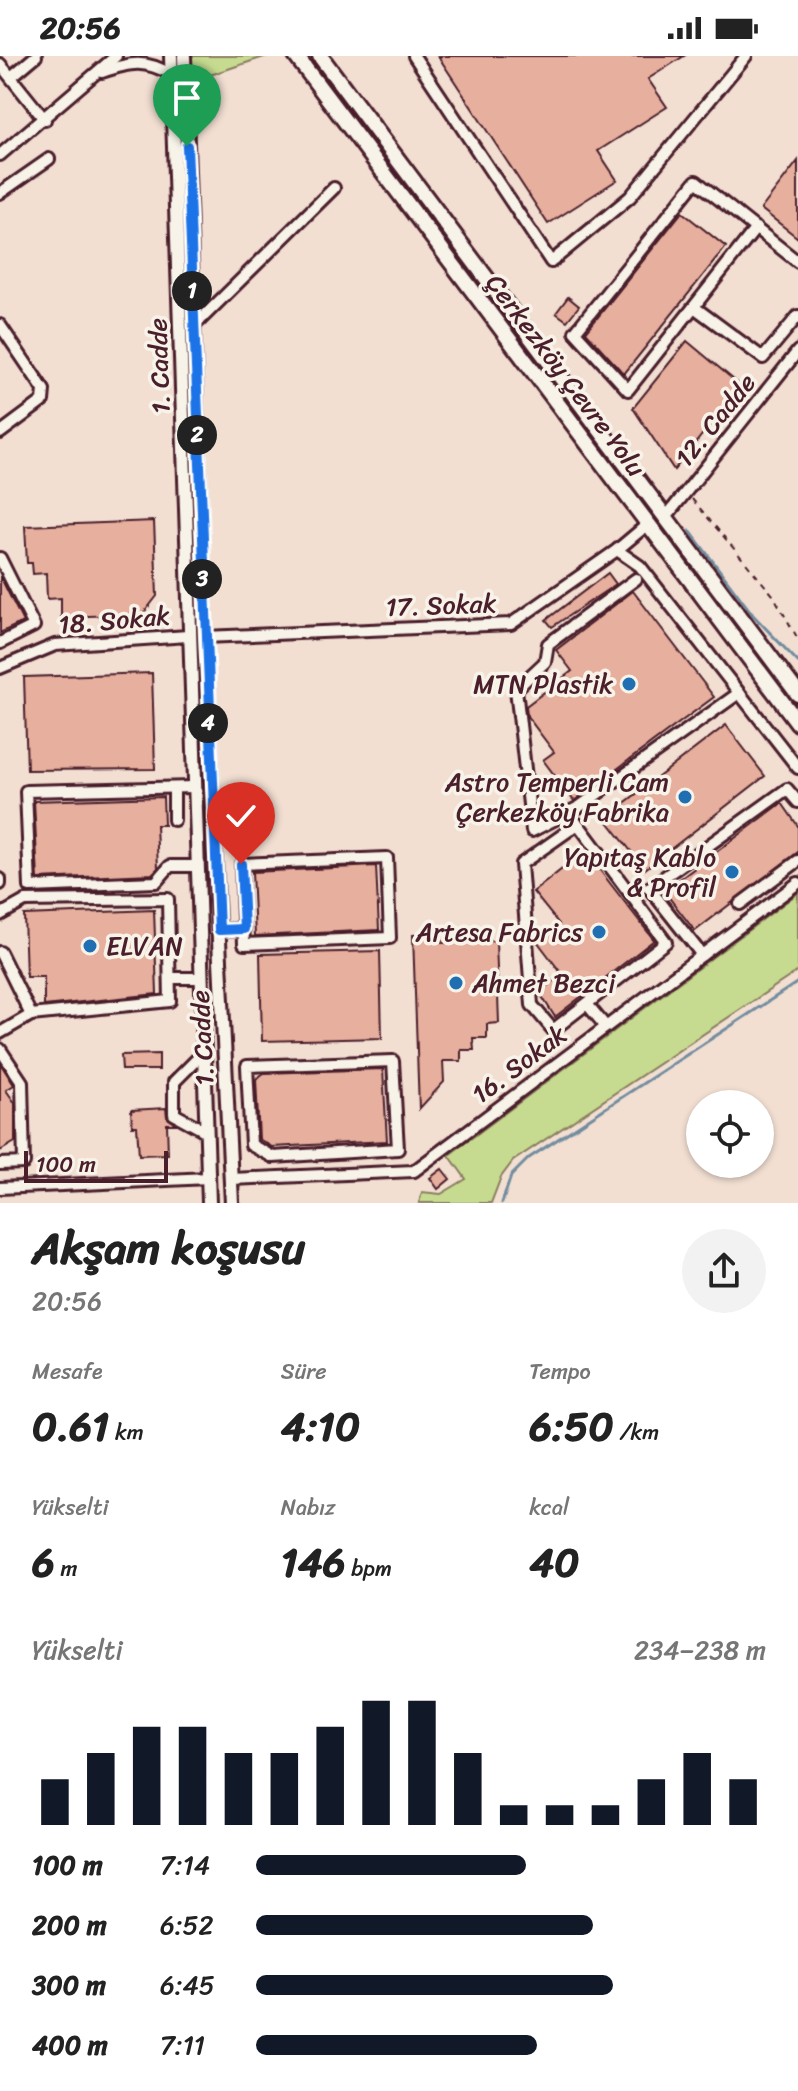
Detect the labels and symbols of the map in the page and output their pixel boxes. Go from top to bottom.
pin [153,64,221,146]
street label: Çerkezköy Çevre Yolu [474,263,658,487]
pin: 1 [172,271,212,311]
street label: 1. Cadde [134,317,184,415]
street label: 12. Cadde [662,362,768,478]
pin: 2 [177,415,217,455]
pin: 3 [182,559,222,599]
street label: 17. Sokak [385,580,497,630]
street label: 18. Sokak [56,592,172,648]
place label: MTN Plastik [473,661,613,707]
marker: MTN Plastik [620,675,638,693]
pin: 4 [188,703,228,743]
place label: Astro Temperli Cam Çerkezköy Fabrika [444,759,669,835]
pin [207,782,275,864]
marker: Astro Temperli Cam Çerkezköy Fabrika [676,788,694,806]
place label: Yapıtaş Kablo & Profil [564,834,717,910]
marker: Yapıtaş Kablo & Profil [723,863,741,881]
place label: Artesa Fabrics [415,909,584,955]
place label: ELVAN [106,923,183,969]
marker: Artesa Fabrics [590,923,608,941]
marker: ELVAN [81,937,99,955]
place label: Ahmet Bezci [471,960,616,1006]
marker: Ahmet Bezci [447,974,465,992]
street label: 1. Cadde [177,989,227,1087]
street label: 16. Sokak [461,1012,577,1116]
scale bar [24,1147,168,1183]

